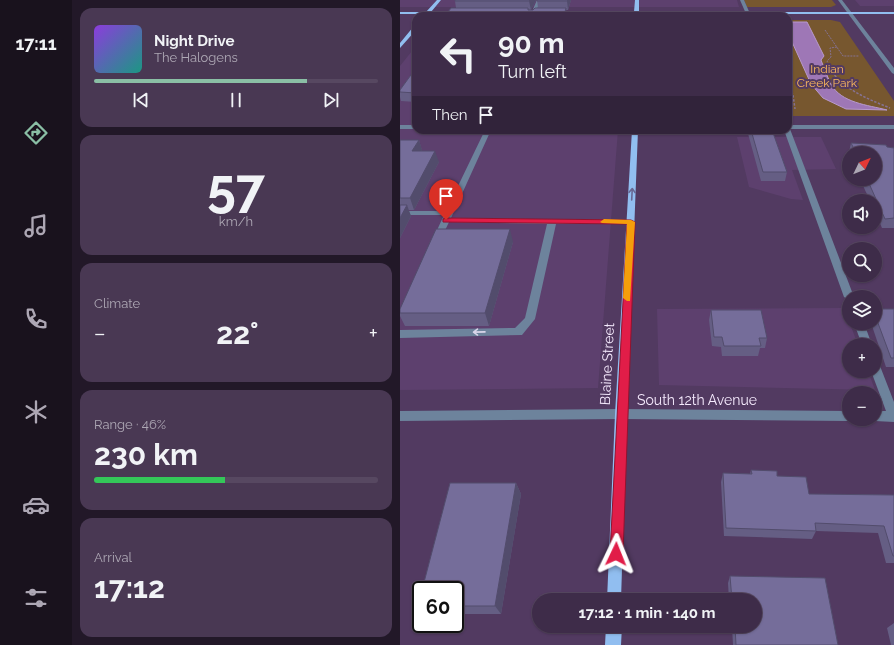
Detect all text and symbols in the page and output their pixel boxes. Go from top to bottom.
text: 90 m [498,27,564,60]
icon: left [432,28,484,80]
text: Night Drive [154,32,234,50]
text: 17:11 [15,33,57,54]
text: The Halogens [154,50,238,65]
text: Turn left [498,61,567,82]
park label: Indian Creek Park [797,62,858,90]
icon: previous [130,89,152,111]
icon: pause [225,89,247,111]
icon: next [320,89,342,111]
icon: arrive [475,104,497,126]
text: Then [432,106,467,124]
icon: directions [22,119,50,147]
north arrow [842,146,882,186]
map controls [842,146,882,426]
text: 57 [207,157,265,218]
pin [429,179,463,220]
icon: arrive [435,185,457,207]
one-way arrow [629,188,636,201]
button: sound [842,194,882,234]
icon: music [22,212,50,240]
text: km/h [219,214,253,229]
button: search [842,242,882,282]
button: layers [842,290,882,330]
text: Climate [94,296,140,311]
icon: phone [22,305,50,333]
text: 22° [216,316,258,351]
text: − [94,320,106,346]
text: + [369,320,378,346]
street label: Blaine Street [597,322,617,406]
one-way arrow [473,328,486,336]
button: + [842,338,882,378]
button: − [842,386,882,426]
street label: South 12th Avenue [637,392,757,408]
icon: climate [22,398,50,426]
text: Range · 46% [94,417,166,432]
text: 230 km [94,437,198,472]
icon: car [22,491,50,519]
position arrow [595,533,637,575]
text: Arrival [94,550,132,565]
text: 17:12 [94,570,165,605]
speed limit sign: 60 [412,581,464,633]
icon: filters [22,584,50,612]
text: 17:12 · 1 min · 140 m [578,604,716,622]

